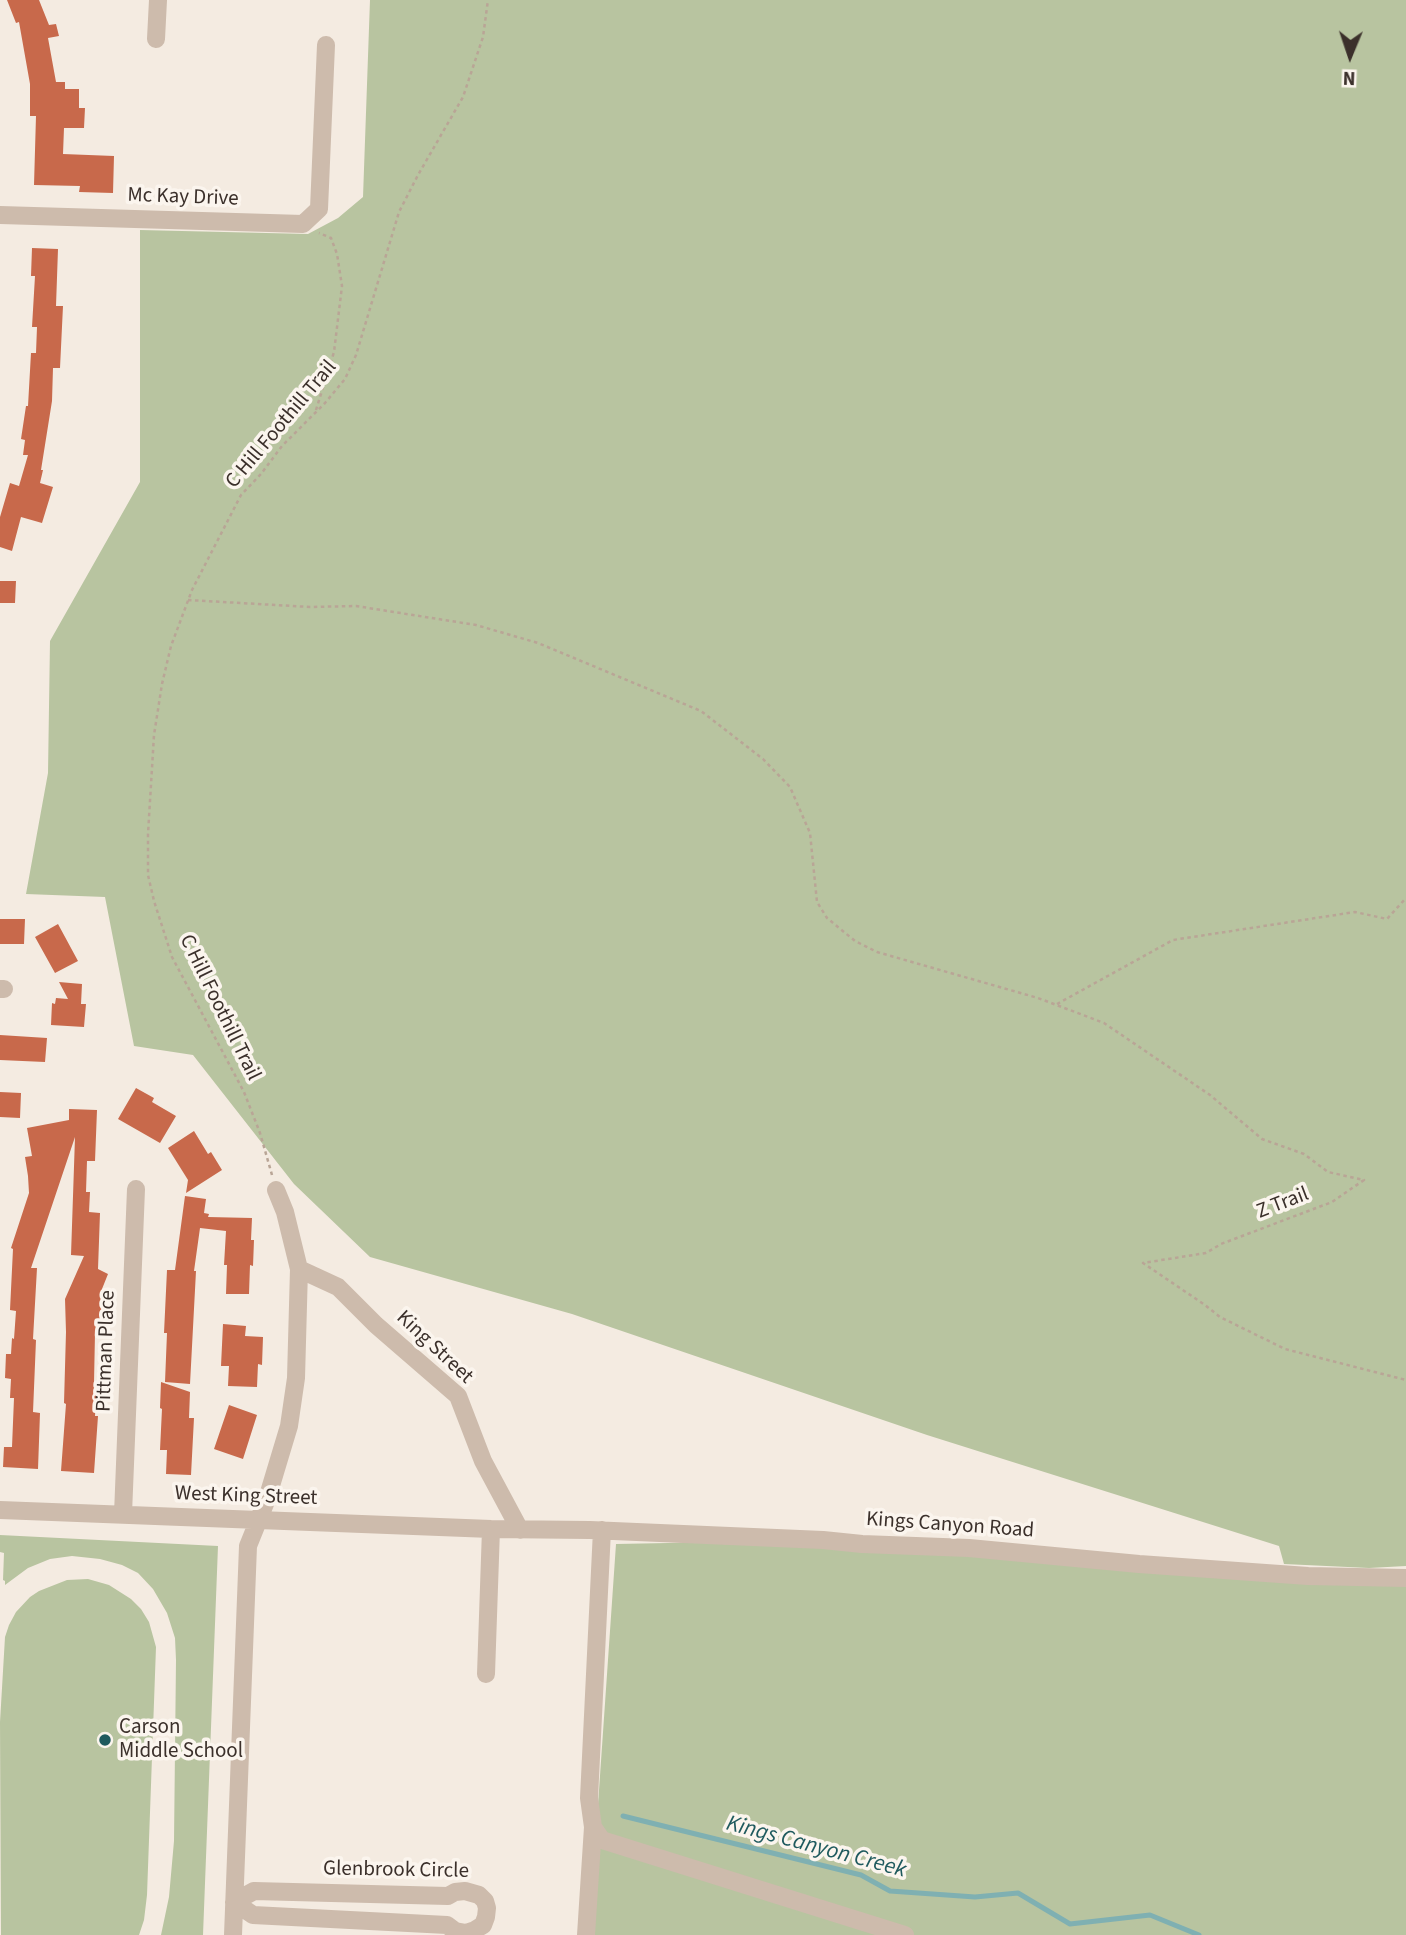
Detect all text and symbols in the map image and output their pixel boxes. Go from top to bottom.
north arrow [1315,21,1385,91]
text: N [1342,64,1356,91]
street label: Mc Kay Drive [127,183,239,213]
street label: C Hill Foothill Trail [221,356,343,494]
street label: C Hill Foothill Trail [173,931,265,1085]
street label: Z Trail [1253,1183,1313,1225]
street label: Pittman Place [92,1290,122,1412]
street label: King Street [390,1306,478,1390]
street label: West King Street [174,1482,318,1512]
street label: Kings Canyon Road [865,1508,1035,1544]
place label: Carson Middle School [119,1715,243,1765]
marker: Carson Middle School [97,1732,113,1748]
water label: Kings Canyon Creek [723,1811,909,1885]
street label: Glenbrook Circle [323,1857,469,1885]

